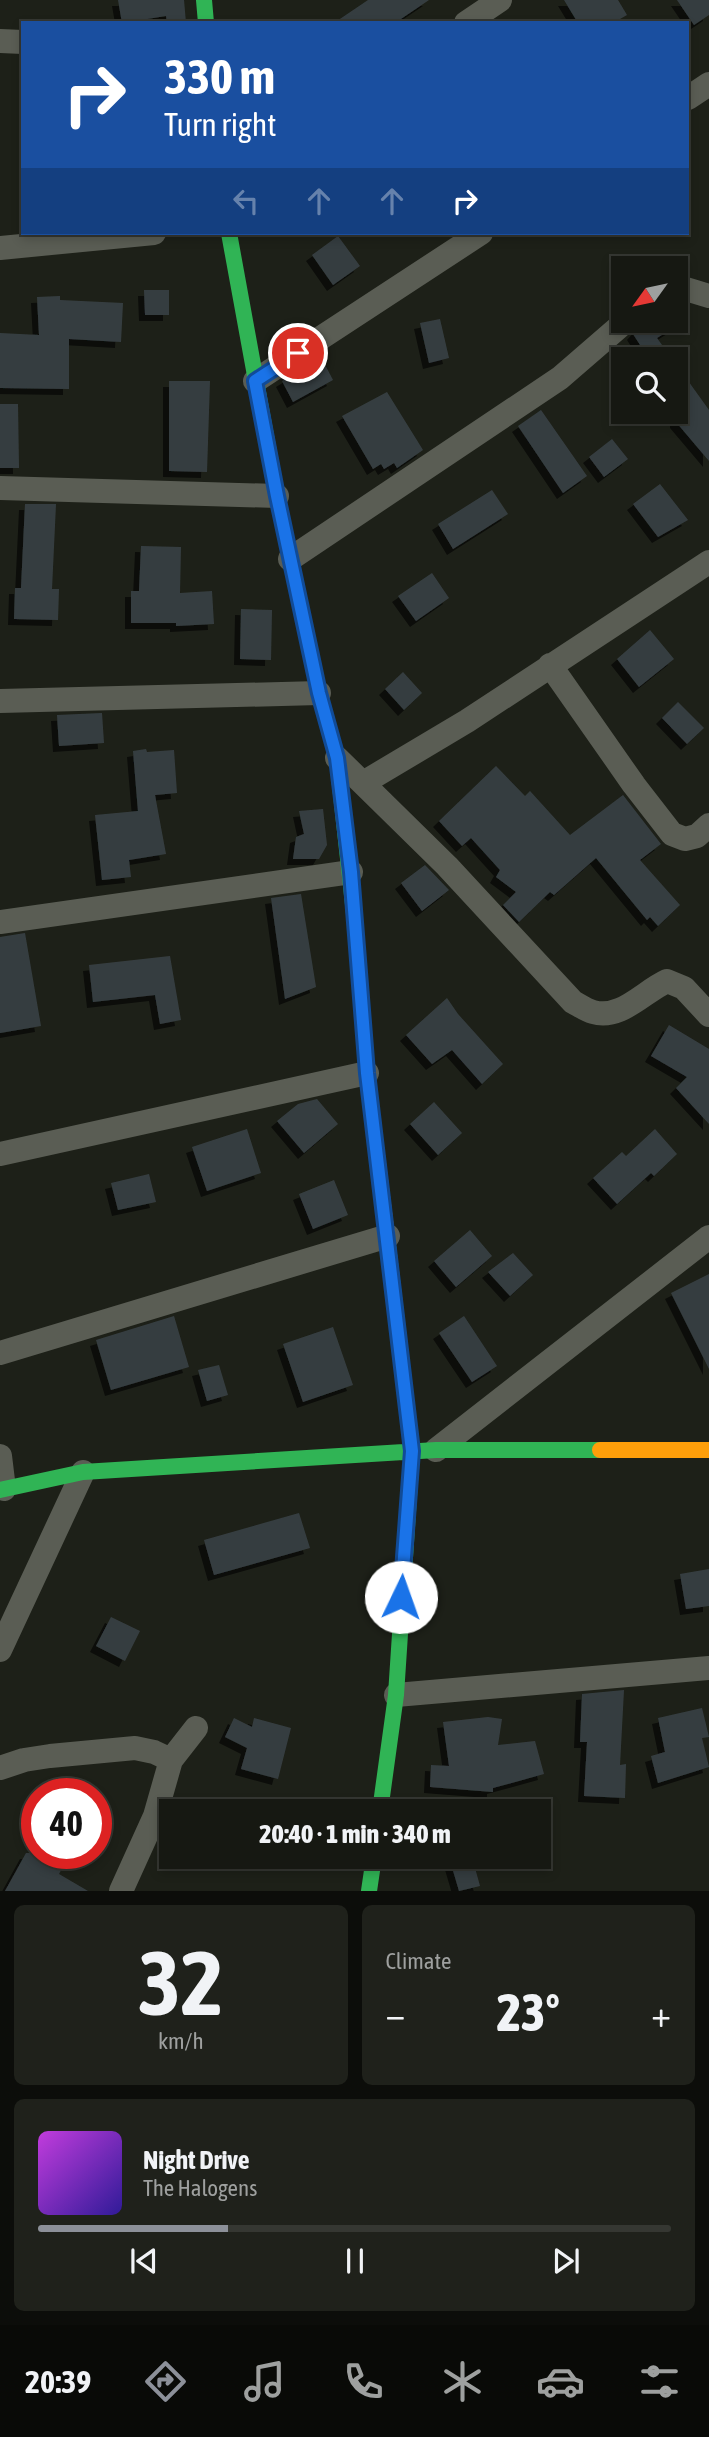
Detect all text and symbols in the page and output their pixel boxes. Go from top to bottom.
text: 330 m [164,48,275,104]
icon: right [49,49,140,140]
text: Turn right [164,106,277,143]
icon: left [227,182,265,220]
icon: ahead [300,182,338,220]
icon: ahead [373,182,411,220]
icon: right [446,182,484,220]
north arrow [611,256,688,332]
map controls [611,256,688,424]
pin [268,323,328,383]
icon: arrive [279,334,317,372]
button: search [611,347,688,424]
position arrow [364,1560,438,1634]
speed limit sign: 40 [21,1778,112,1869]
text: 20:40 · 1 min · 340 m [259,1819,451,1849]
text: 32 [138,1930,224,2034]
text: Climate [386,1948,451,1974]
text: 23° [497,1982,560,2042]
text: − [386,1992,405,2035]
text: + [651,1992,671,2035]
text: km/h [158,2028,204,2054]
text: Night Drive [143,2145,250,2175]
text: The Halogens [143,2175,257,2201]
icon: previous [125,2242,163,2280]
icon: pause [336,2242,374,2280]
icon: next [547,2242,585,2280]
icon: directions [141,2357,190,2406]
icon: music [240,2357,289,2406]
icon: phone [339,2357,388,2406]
icon: climate [438,2357,487,2406]
icon: car [536,2357,585,2406]
icon: filters [635,2357,684,2406]
text: 20:39 [25,2363,91,2400]

